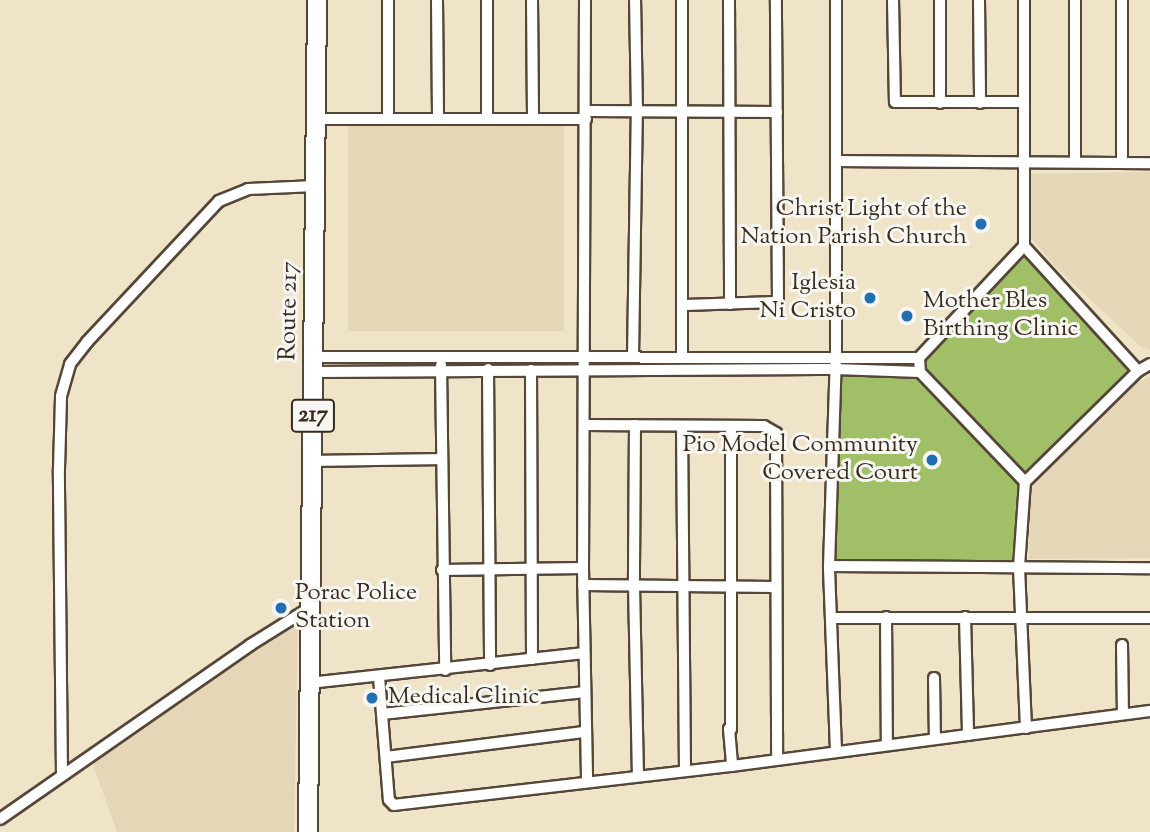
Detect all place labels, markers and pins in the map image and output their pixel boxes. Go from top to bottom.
place label: Christ Light of the Nation Parish Church [741,196,967,252]
marker: Christ Light of the Nation Parish Church [973,216,989,232]
place label: Iglesia Ni Cristo [759,270,856,326]
place label: Mother Bles Birthing Clinic [923,288,1078,344]
marker: Iglesia Ni Cristo [862,290,878,306]
marker: Mother Bles Birthing Clinic [897,306,917,326]
place label: Pio Model Community Covered Court [683,432,918,488]
marker: Pio Model Community Covered Court [924,452,940,468]
place label: Porac Police Station [295,580,417,636]
marker: Porac Police Station [273,600,289,616]
place label: Medical Clinic [388,684,539,712]
marker: Medical Clinic [362,688,382,708]

